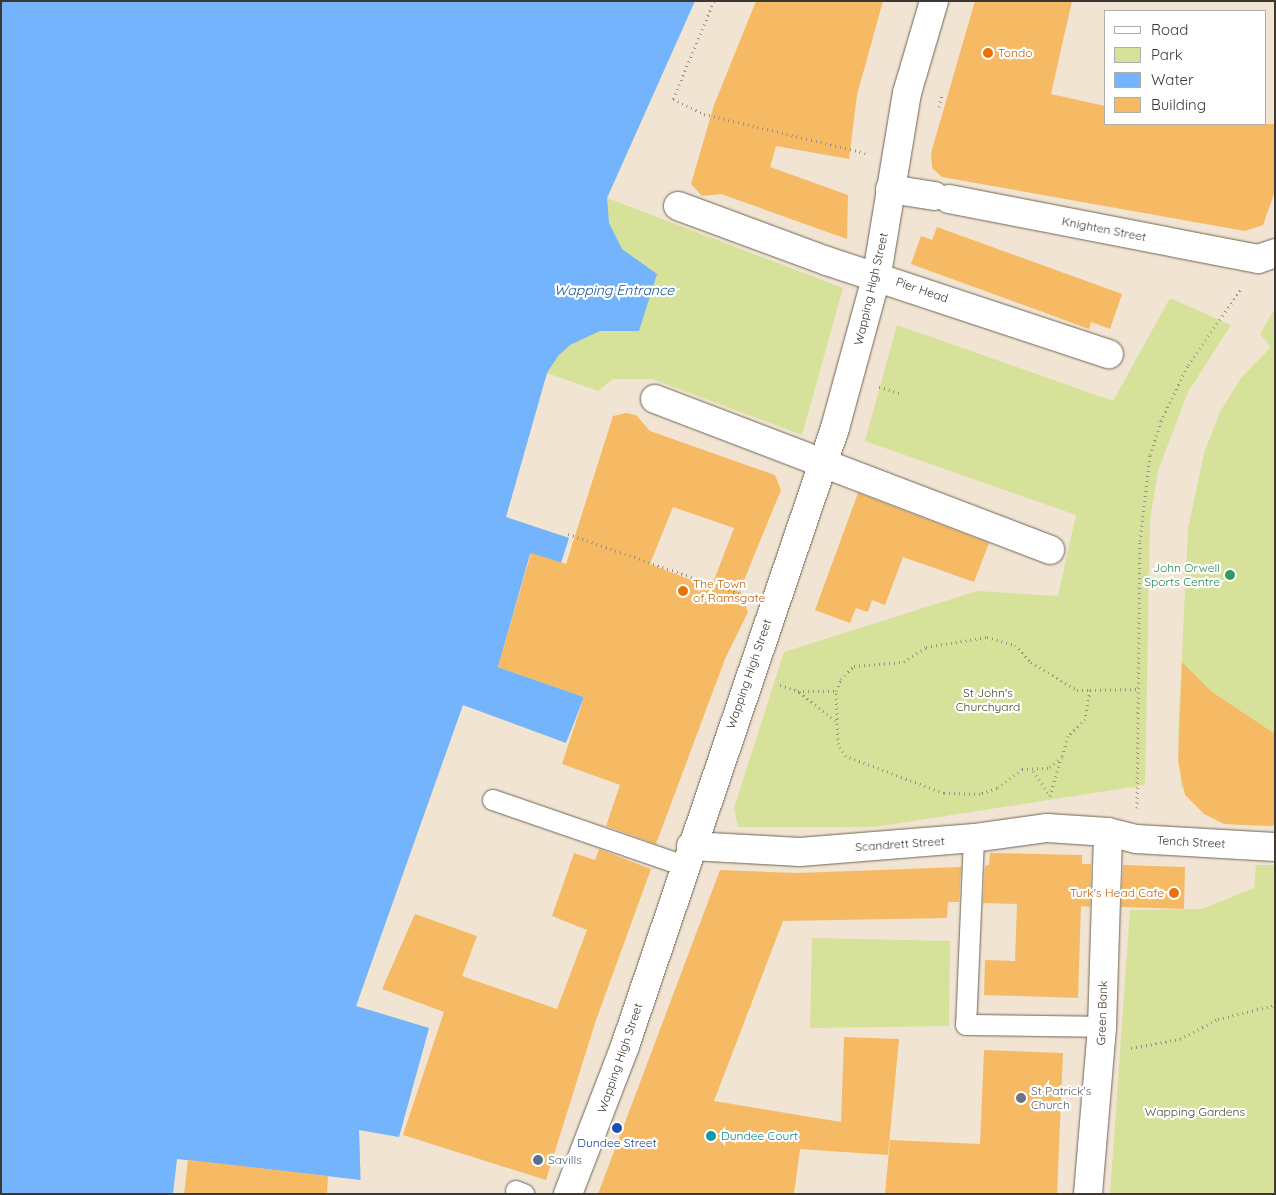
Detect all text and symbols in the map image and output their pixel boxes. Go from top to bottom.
legend [1104,10,1266,125]
text: Road [1151,20,1188,39]
text: Park [1151,45,1183,64]
place label: Tondo [998,46,1033,60]
marker: Tondo [982,47,994,59]
text: Water [1151,70,1194,89]
text: Building [1151,95,1206,114]
street label: Knighten Street [1061,214,1147,244]
street label: Wapping High Street [851,231,891,347]
street label: Pier Head [894,274,950,306]
water label: Wapping Entrance [554,282,674,298]
place label: John Orwell Sports Centre [1144,561,1220,589]
marker: John Orwell Sports Centre [1224,569,1236,581]
place label: The Town of Ramsgate [693,577,765,605]
marker: The Town of Ramsgate [677,585,689,597]
street label: Wapping High Street [723,617,775,731]
park label: St John's Churchyard [956,686,1020,714]
street label: Tench Street [1156,833,1226,851]
street label: Scandrett Street [855,834,945,854]
place label: Turk's Head Cafe [1070,886,1164,900]
marker: Turk's Head Cafe [1168,887,1180,899]
street label: Green Bank [1094,980,1110,1046]
street label: Wapping High Street [594,1001,646,1115]
place label: St Patrick's Church [1031,1084,1091,1112]
marker: St Patrick's Church [1015,1092,1027,1104]
park label: Wapping Gardens [1145,1105,1245,1119]
marker: Dundee Street [611,1122,623,1134]
place label: Dundee Court [721,1129,798,1143]
marker: Dundee Court [705,1130,717,1142]
place label: Dundee Street [577,1136,657,1150]
place label: Savills [548,1153,582,1167]
marker: Savills [532,1154,544,1166]

